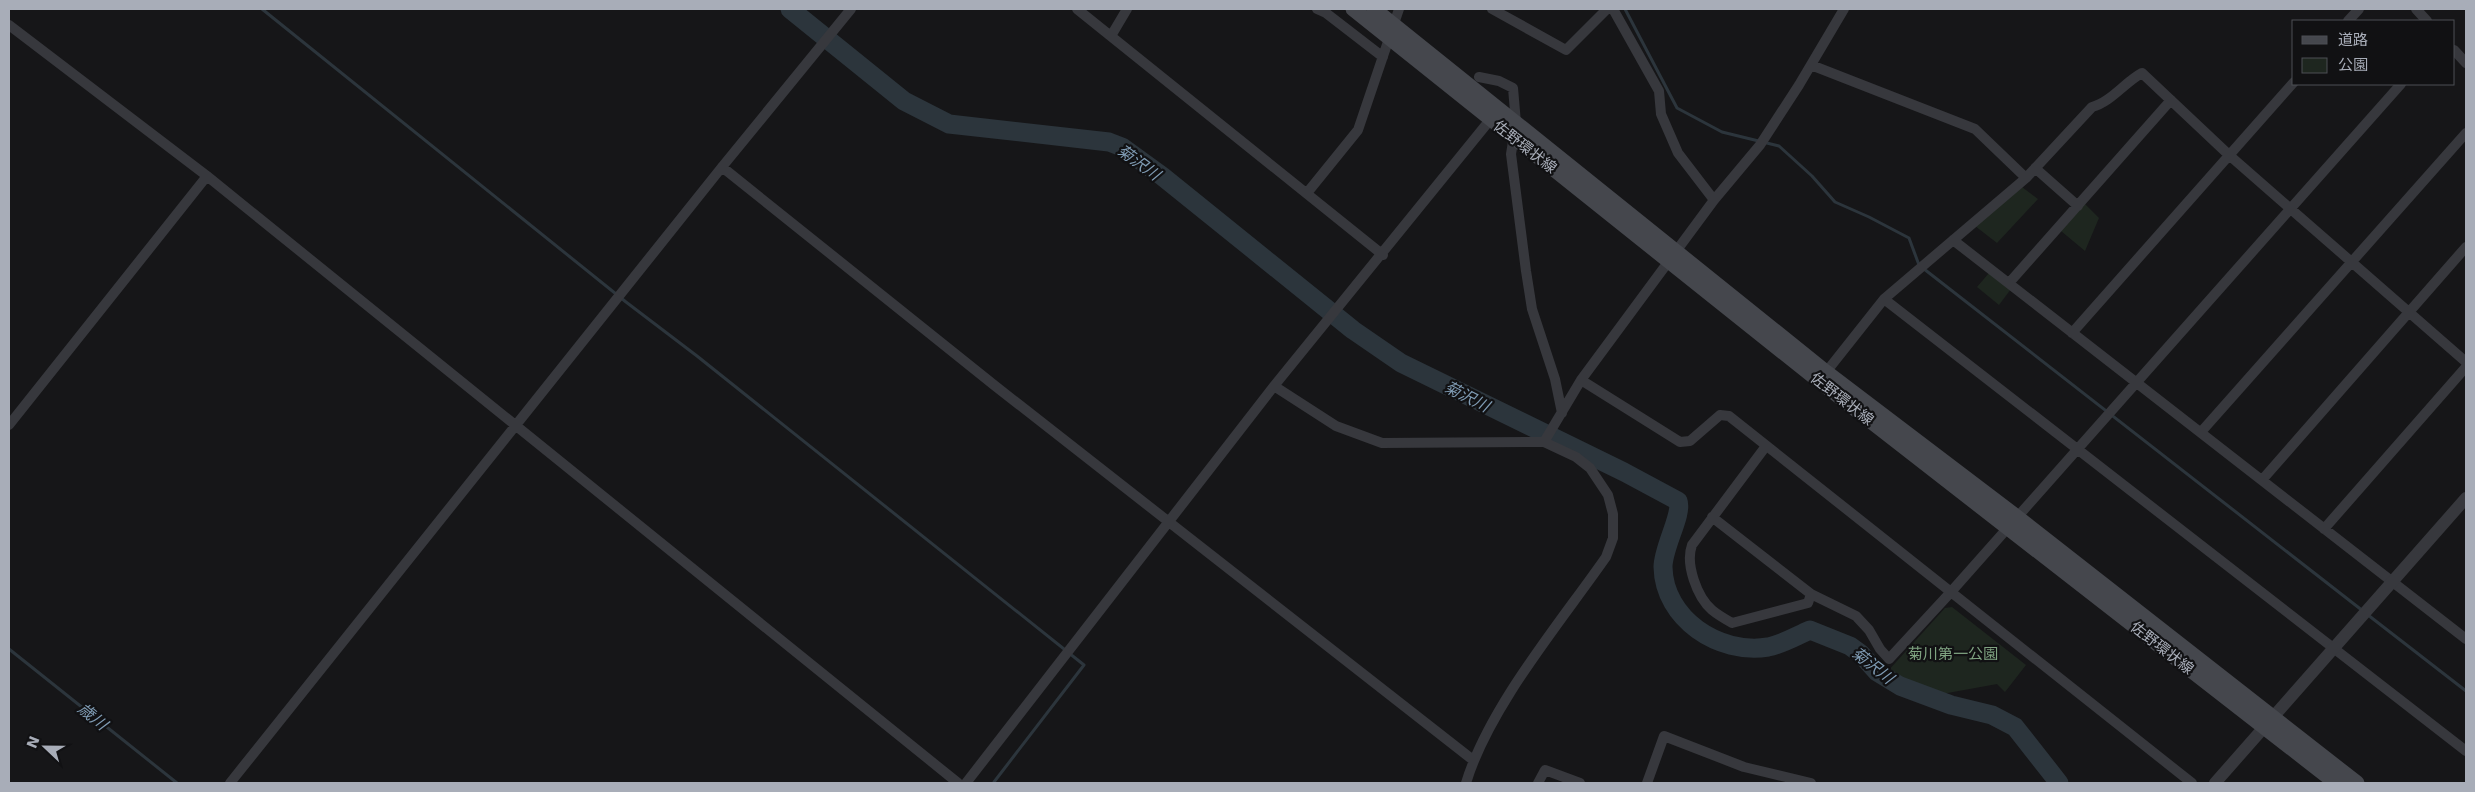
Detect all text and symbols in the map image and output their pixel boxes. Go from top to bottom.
legend [2292,20,2455,85]
text: 道路 [2338,31,2368,49]
text: 公園 [2338,56,2368,74]
street label: 佐野環状線 [1490,117,1560,177]
water label: 菊沢川 [1114,141,1165,185]
street label: 佐野環状線 [1807,369,1877,429]
water label: 菊沢川 [1441,377,1494,417]
street label: 佐野環状線 [2127,618,2197,678]
water label: 菊沢川 [1848,643,1899,689]
park label: 菊川第一公園 [1908,645,1998,663]
water label: 歳川 [74,699,113,735]
north arrow [20,722,70,772]
text: N [23,734,43,751]

